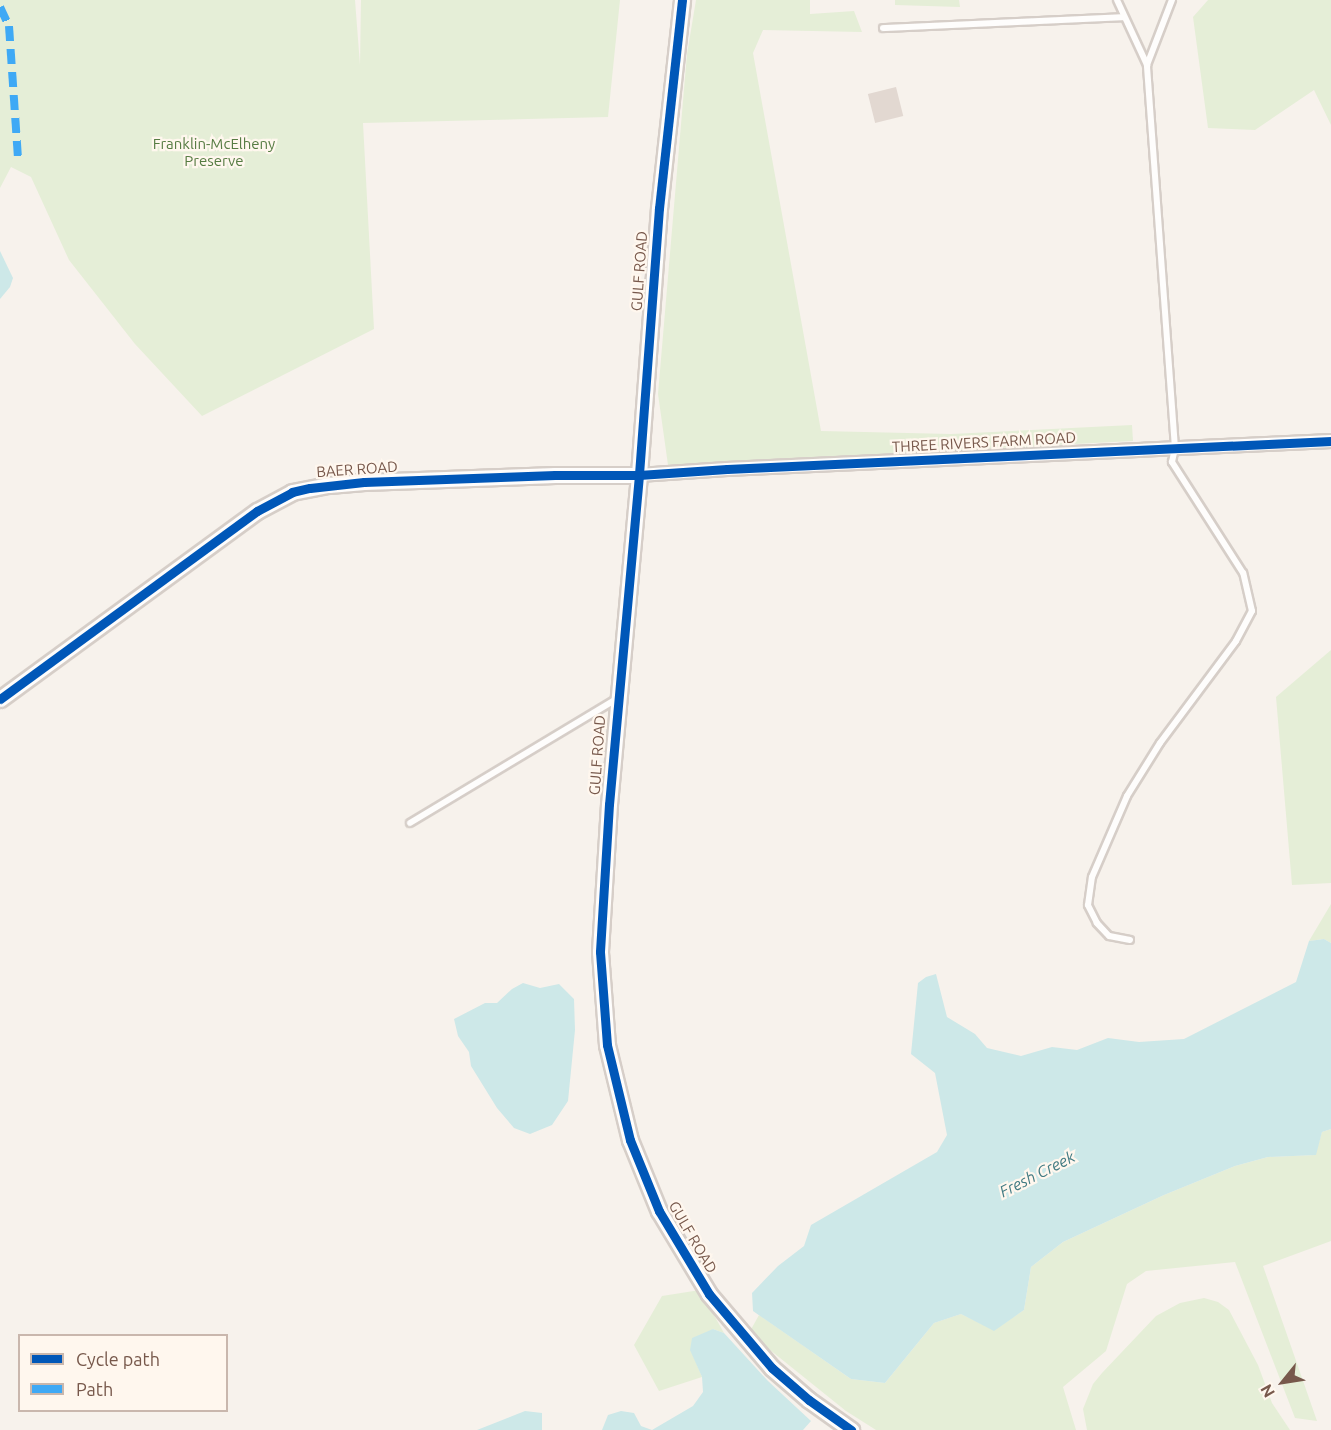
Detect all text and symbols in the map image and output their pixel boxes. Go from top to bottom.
park label: Franklin-McElheny Preserve [153,134,275,169]
street label: GULF ROAD [627,230,651,312]
street label: THREE RIVERS FARM ROAD [892,428,1076,456]
street label: BAER ROAD [316,457,398,481]
street label: GULF ROAD [585,714,609,796]
water label: Fresh Creek [996,1147,1078,1201]
street label: GULF ROAD [665,1198,721,1276]
legend [18,1334,228,1412]
text: Cycle path [76,1349,160,1369]
north arrow [1253,1352,1313,1412]
text: Path [76,1379,113,1399]
text: N [1257,1381,1278,1401]

